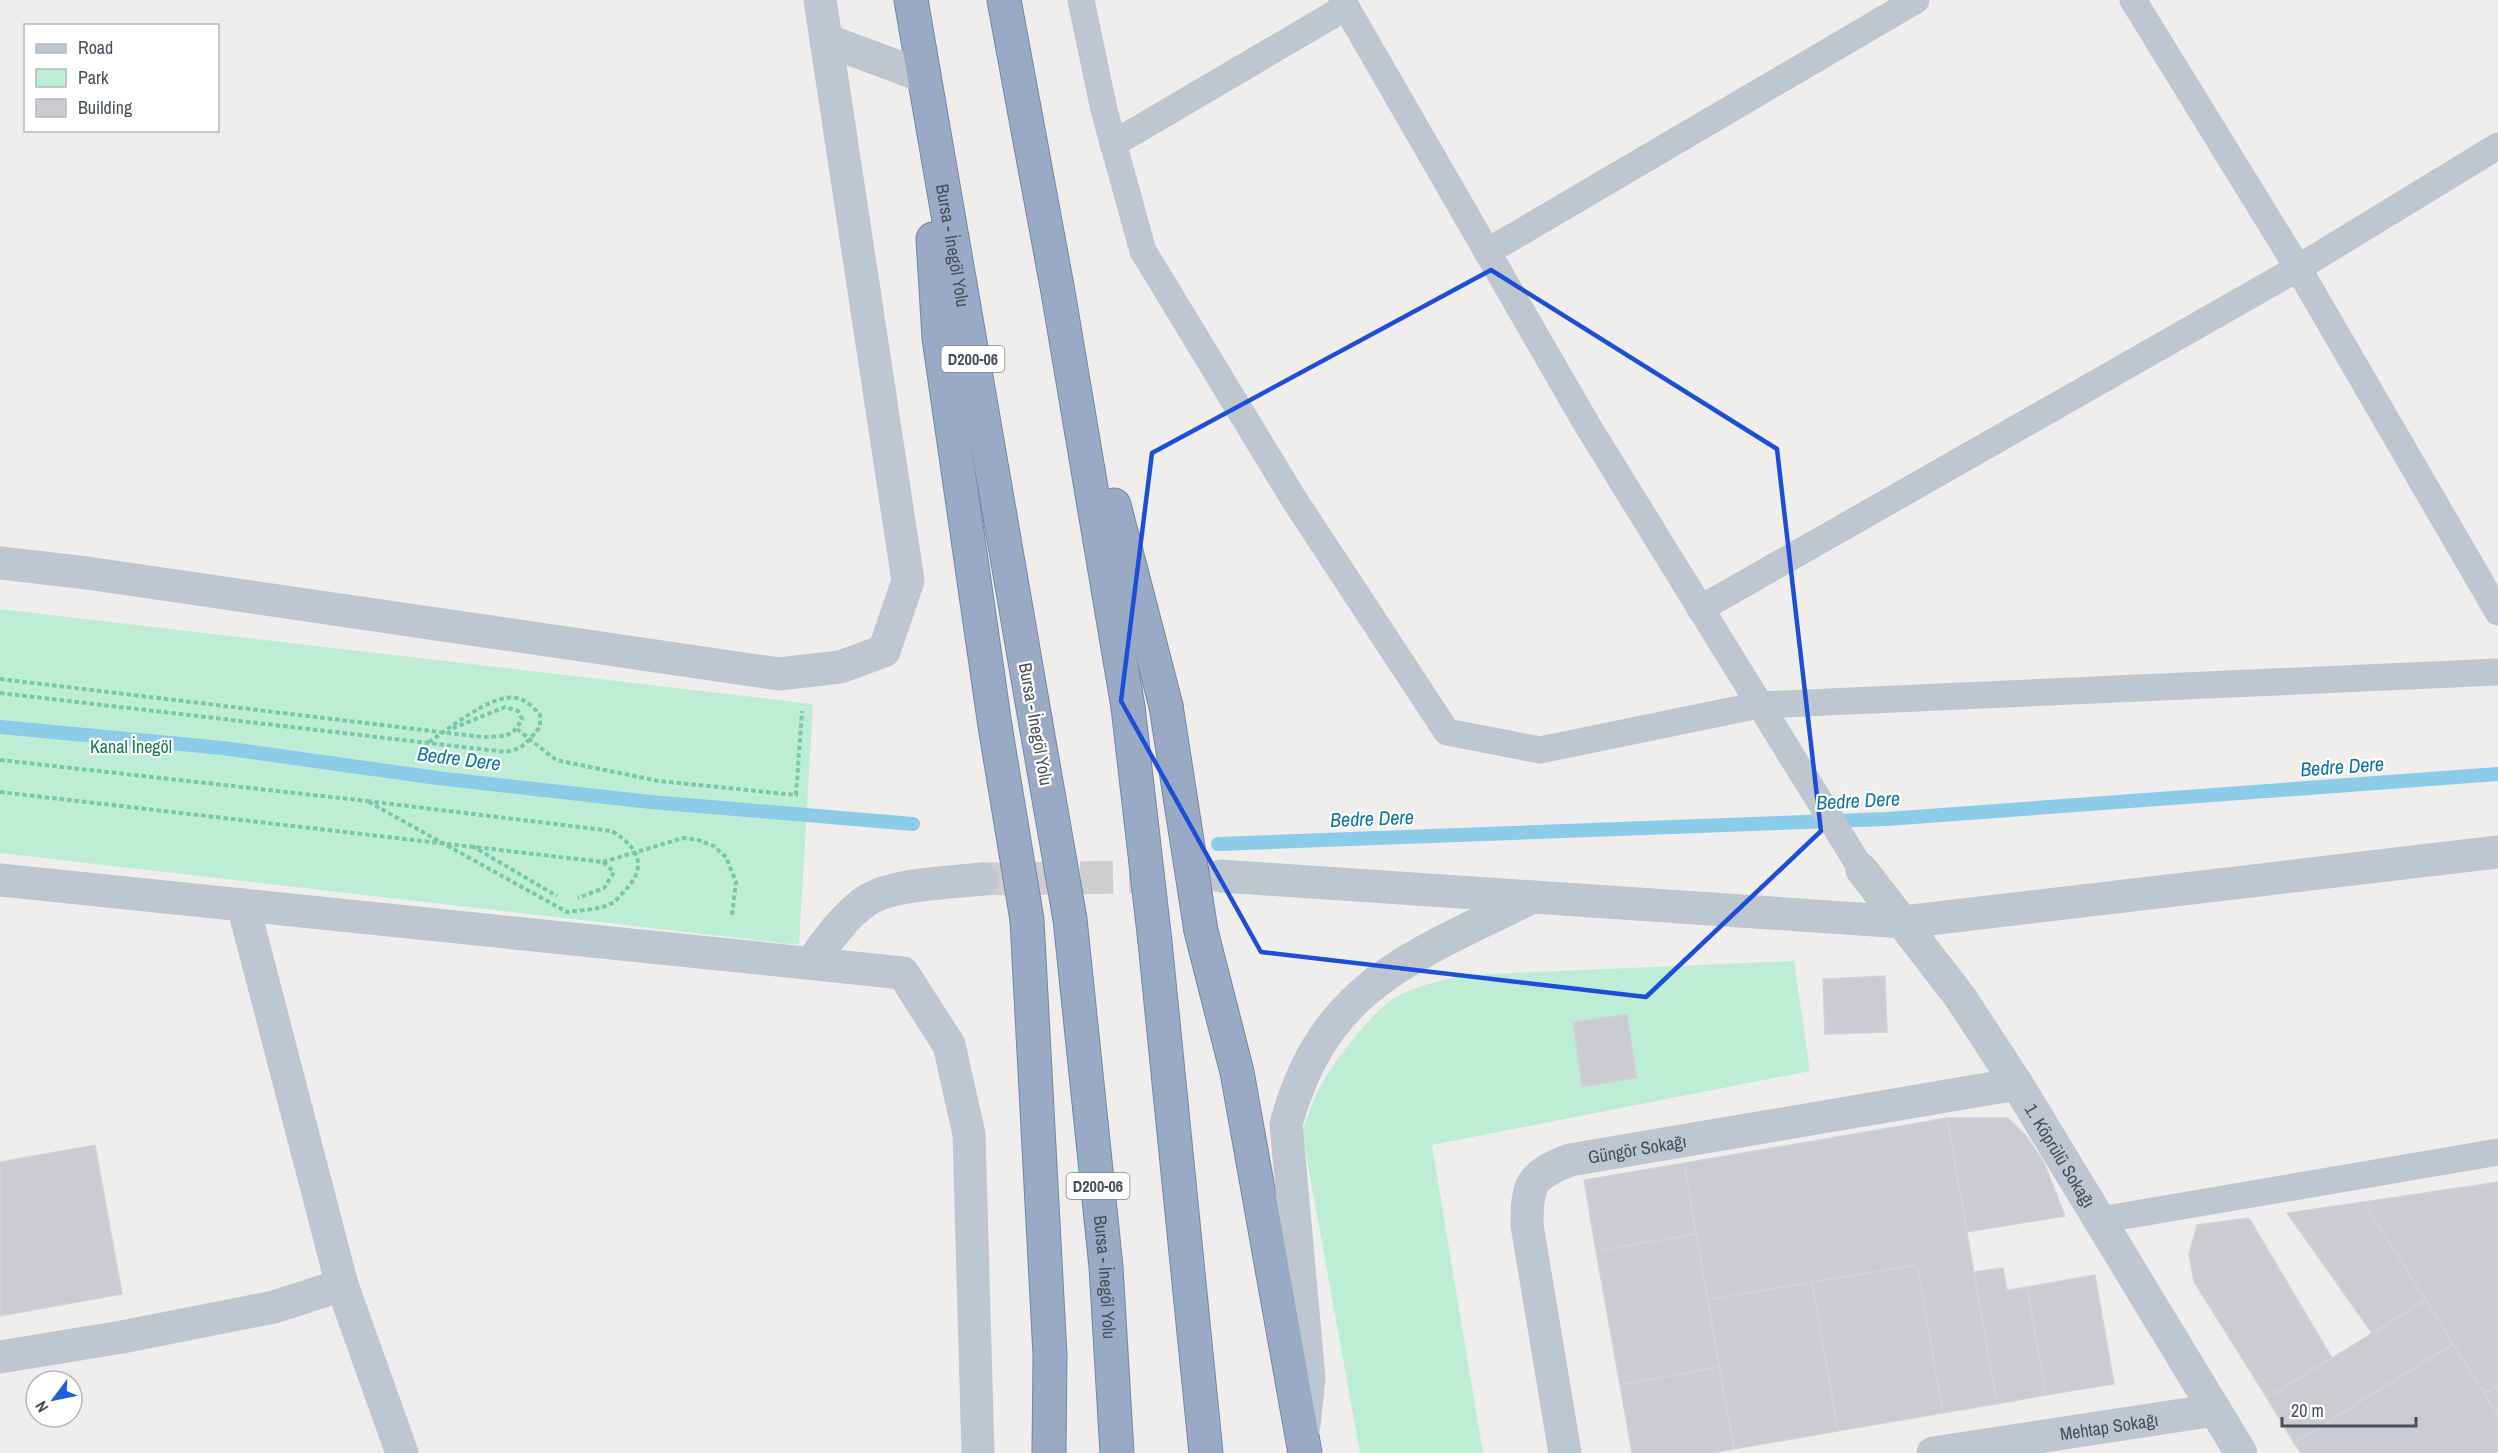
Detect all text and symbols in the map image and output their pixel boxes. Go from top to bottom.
legend [24,24,219,132]
text: Road [78,35,113,60]
text: Park [78,65,109,90]
text: Building [78,95,133,120]
street label: Bursa - İnegöl Yolu [930,182,976,309]
road number: D200-06 [942,346,1004,372]
street label: Bursa - İnegöl Yolu [1013,661,1059,787]
park label: Kanal İnegöl [90,734,172,759]
water label: Bedre Dere [416,739,502,777]
water label: Bedre Dere [2299,750,2385,782]
water label: Bedre Dere [1815,784,1901,816]
water label: Bedre Dere [1330,803,1414,833]
street label: 1. Köprülü Sokağı [2019,1099,2102,1212]
street label: Güngör Sokağı [1586,1128,1688,1169]
road number: D200-06 [1066,1173,1130,1199]
street label: Bursa - İnegöl Yolu [1088,1214,1123,1340]
north arrow [24,1369,84,1429]
scale bar [2282,1390,2416,1428]
text: N [29,1397,53,1417]
text: 20 m [2291,1398,2324,1423]
street label: Mehtap Sokağı [2058,1406,2160,1446]

